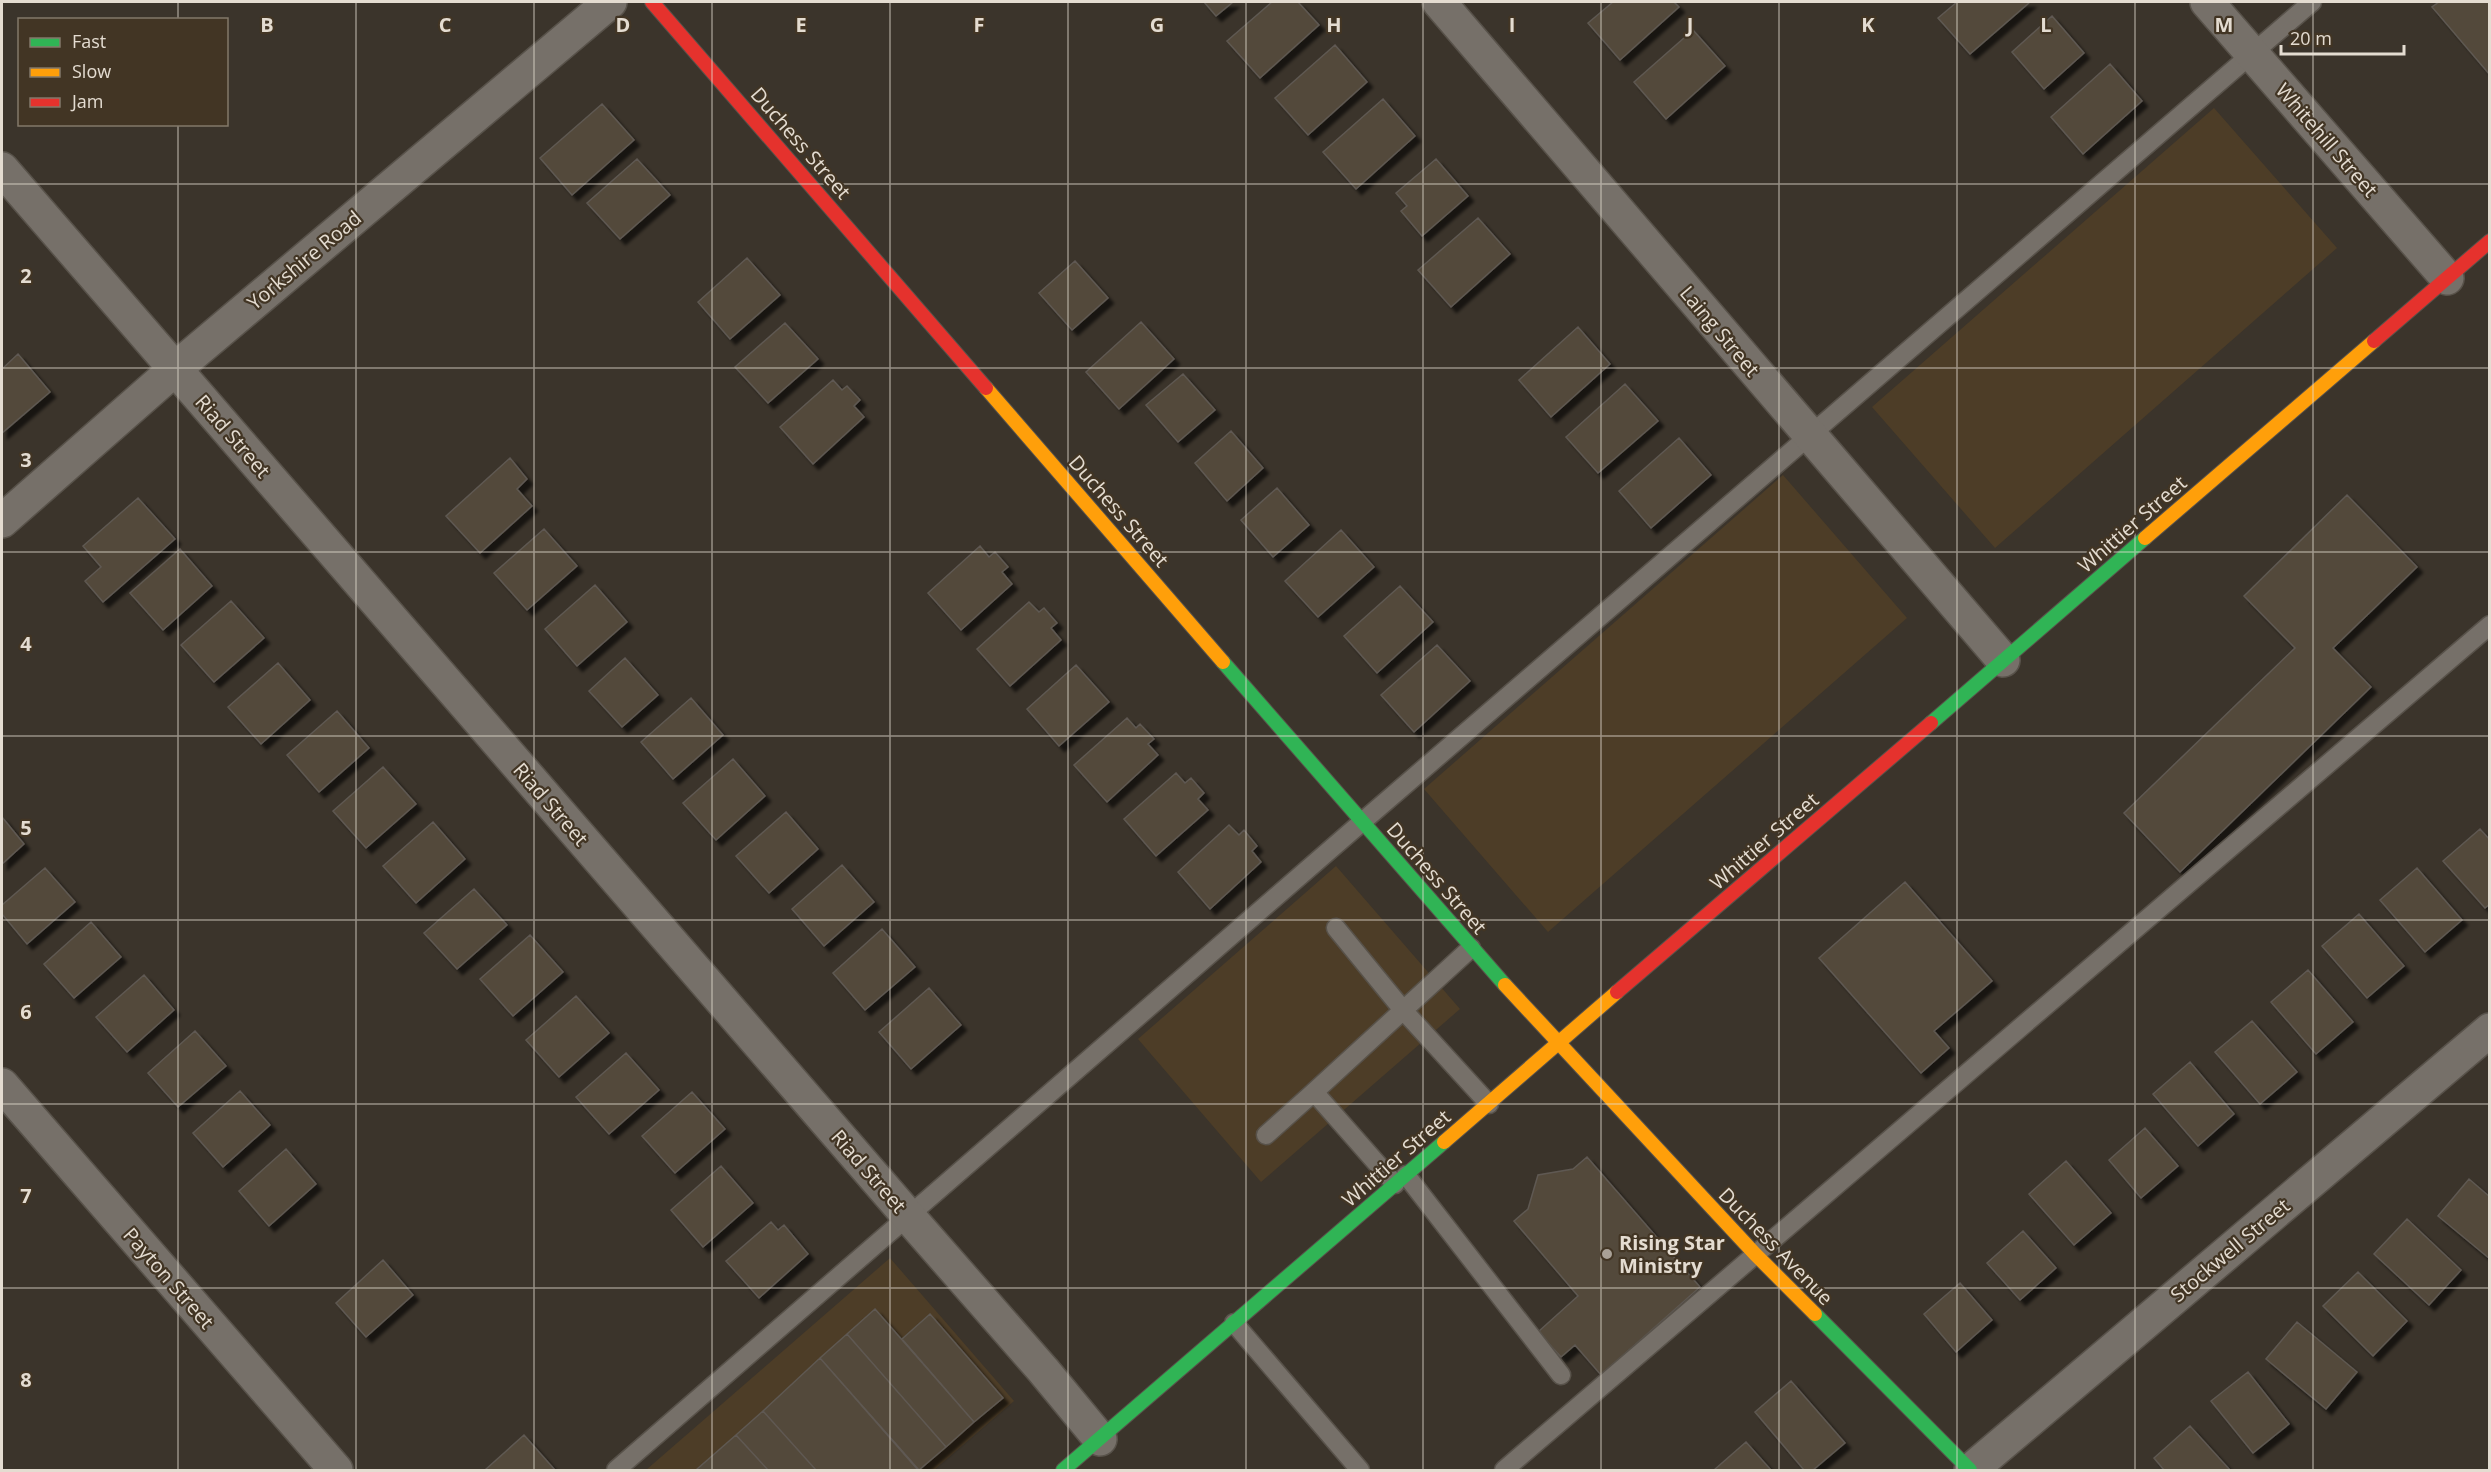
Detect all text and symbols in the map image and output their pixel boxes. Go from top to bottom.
text: B [260,11,274,38]
text: C [439,11,452,38]
text: D [616,11,630,38]
text: E [795,11,807,38]
text: F [974,11,984,38]
text: G [1150,11,1164,38]
text: H [1326,11,1342,38]
text: I [1509,11,1515,38]
text: J [1685,11,1693,38]
text: K [1861,11,1875,38]
text: L [2040,11,2052,38]
text: M [2215,11,2233,38]
legend [18,18,228,126]
scale bar [2281,18,2404,56]
text: 20 m [2290,26,2332,50]
text: Fast [72,29,106,53]
text: Slow [72,59,111,83]
street label: Whitehill Street [2270,77,2384,203]
street label: Duchess Street [745,81,857,205]
text: Jam [70,89,104,113]
street label: Yorkshire Road [241,204,367,316]
text: 2 [20,262,32,289]
street label: Laing Street [1674,280,1766,382]
street label: Riad Street [189,389,277,483]
text: 3 [20,446,32,473]
street label: Duchess Street [1063,449,1175,573]
street label: Whittier Street [2072,469,2192,579]
text: 4 [20,630,32,657]
street label: Riad Street [507,757,595,851]
street label: Whittier Street [1704,786,1824,896]
text: 5 [20,814,32,841]
street label: Duchess Street [1381,816,1493,940]
text: 6 [20,998,32,1025]
street label: Whittier Street [1336,1103,1456,1213]
street label: Riad Street [825,1124,913,1218]
street label: Duchess Avenue [1713,1181,1839,1311]
text: 7 [20,1182,32,1209]
street label: Stockwell Street [2165,1192,2295,1308]
street label: Payton Street [118,1222,220,1334]
place label: Rising Star Ministry [1619,1229,1725,1279]
marker: Rising Star Ministry [1600,1247,1614,1261]
text: 8 [20,1366,32,1393]

